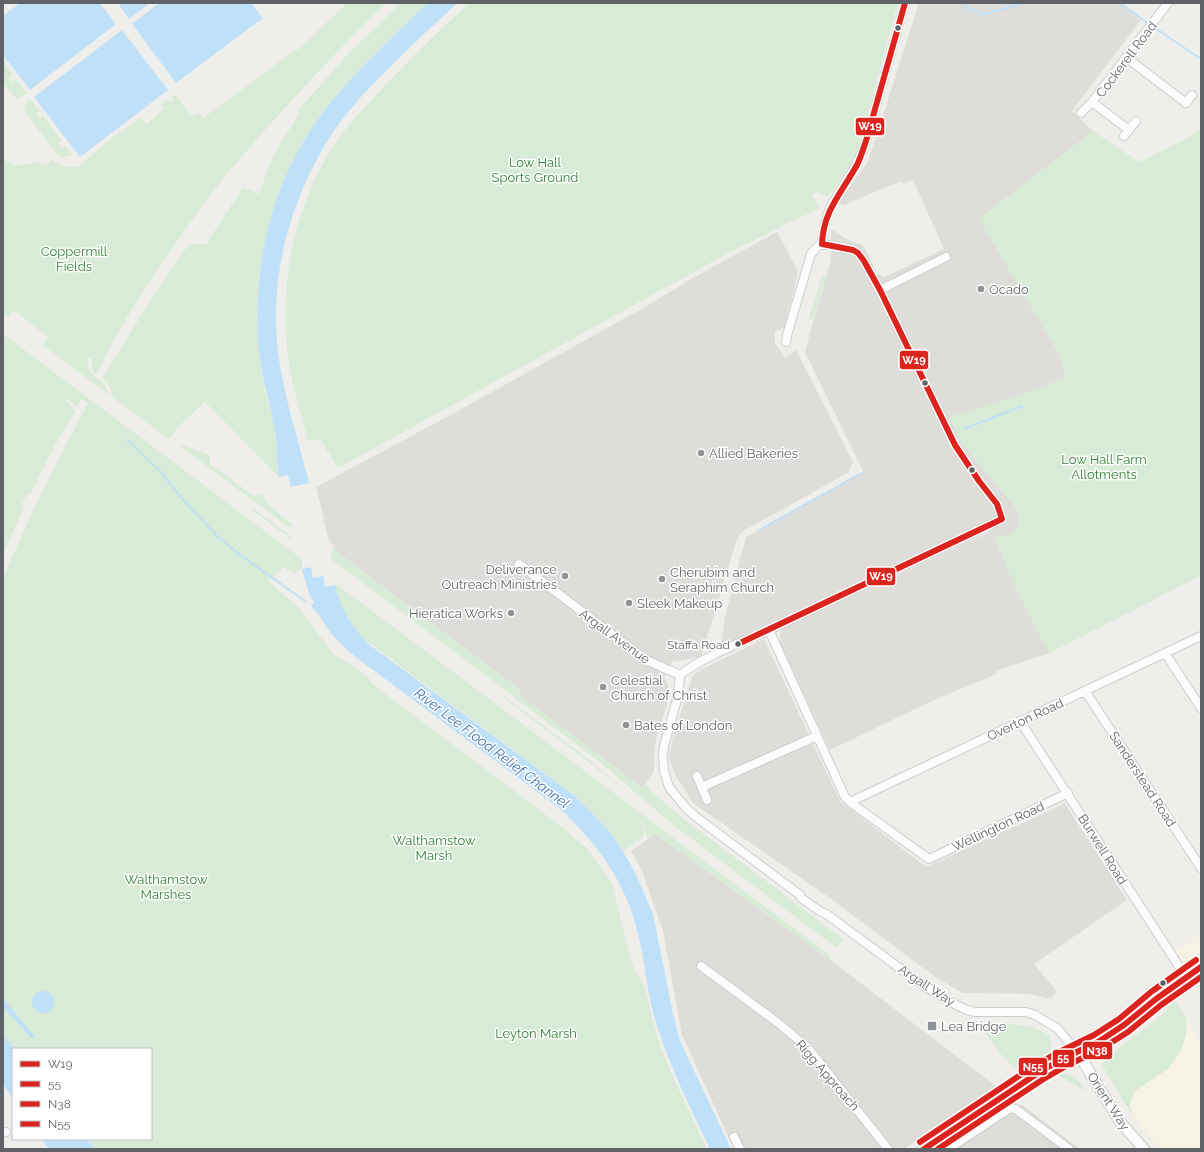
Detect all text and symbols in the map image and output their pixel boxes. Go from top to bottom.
street label: Cockerell Road [1093,18,1160,100]
unlabelled marker [893,23,903,33]
line badge: W19 [855,117,885,136]
text: W19 [858,120,882,133]
park label: Low Hall Sports Ground [492,155,578,185]
park label: Coppermill Fields [41,244,108,274]
place label: Ocado [989,282,1029,297]
marker: Ocado [976,284,986,294]
line badge: W19 [899,350,929,370]
text: W19 [902,354,926,367]
unlabelled marker [920,378,930,388]
place label: Allied Bakeries [709,446,798,461]
marker: Allied Bakeries [696,448,706,458]
park label: Low Hall Farm Allotments [1061,452,1147,482]
unlabelled marker [967,465,977,475]
place label: Deliverance Outreach Ministries [441,562,557,592]
place label: Cherubim and Seraphim Church [670,565,774,595]
line badge: W19 [866,567,896,586]
text: W19 [869,570,893,583]
marker: Deliverance Outreach Ministries [560,571,570,581]
marker: Cherubim and Seraphim Church [657,574,667,584]
place label: Sleek Makeup [637,596,722,611]
marker: Sleek Makeup [624,598,634,608]
place label: Hieratica Works [409,606,503,621]
street label: Argall Avenue [577,606,653,667]
marker: Hieratica Works [506,608,516,618]
place label: Staffa Road [667,638,730,652]
marker: Staffa Road [733,639,743,649]
place label: Celestial Church of Christ [611,673,708,703]
marker: Celestial Church of Christ [598,682,608,692]
water label: River Lee Flood Relief Channel [411,685,573,812]
street label: Overton Road [985,695,1066,744]
place label: Bates of London [634,718,732,733]
marker: Bates of London [621,720,631,730]
street label: Sanderstead Road [1106,729,1179,830]
street label: Wellington Road [950,799,1047,854]
street label: Burwell Road [1075,811,1130,887]
park label: Walthamstow Marsh [392,833,476,863]
park label: Walthamstow Marshes [124,872,208,902]
street label: Argall Way [896,962,958,1009]
unlabelled marker [1158,978,1168,988]
place label: Lea Bridge [941,1019,1007,1034]
marker: Lea Bridge [926,1020,938,1032]
park label: Leyton Marsh [495,1026,577,1041]
street label: Rigg Approach [793,1037,862,1114]
line badge: N38 [1082,1041,1113,1060]
text: N38 [1086,1045,1108,1058]
legend [12,1048,152,1140]
line badge: 55 [1052,1049,1075,1068]
text: 55 [1057,1052,1069,1065]
text: W19 [48,1057,72,1071]
line badge: N55 [1018,1057,1048,1076]
text: N55 [1023,1061,1043,1074]
street label: Orient Way [1084,1069,1133,1133]
text: 55 [48,1077,62,1091]
text: N38 [48,1097,71,1111]
text: N55 [48,1117,71,1131]

